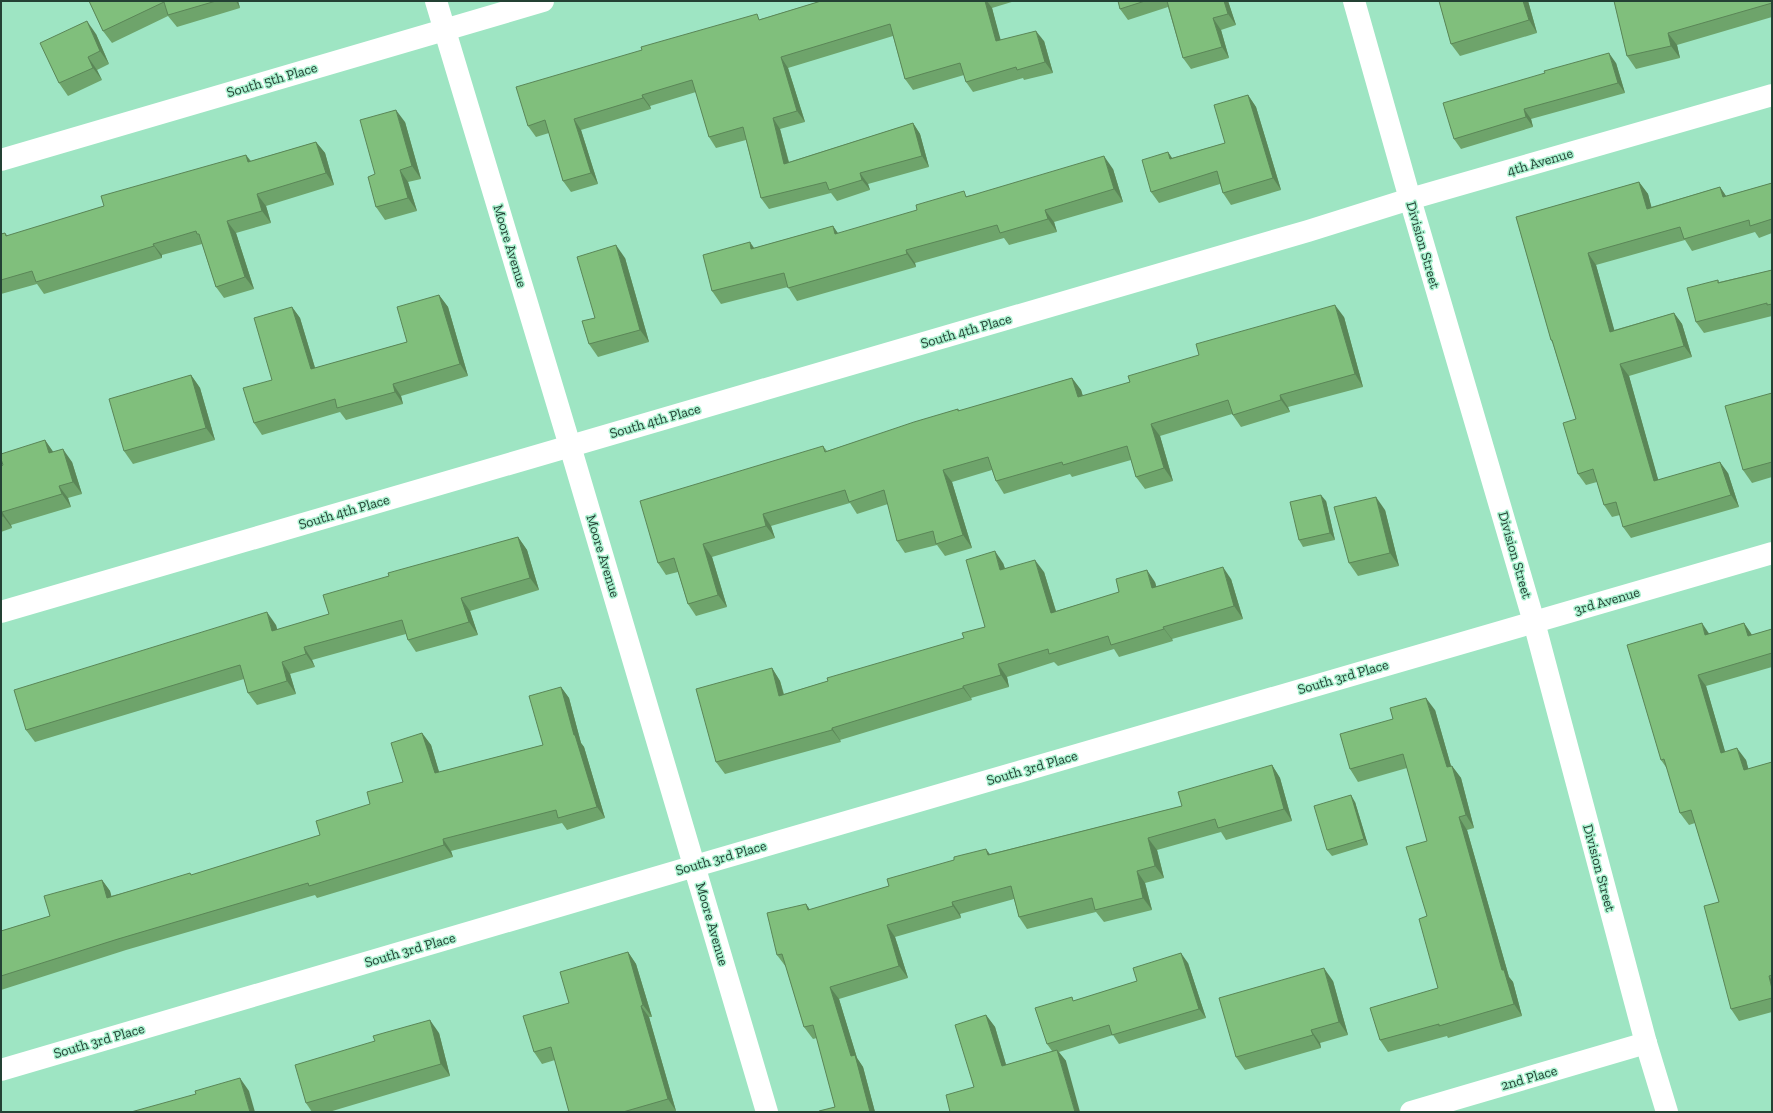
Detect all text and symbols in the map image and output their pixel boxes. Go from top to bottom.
street label: South 5th Place [225,59,320,101]
street label: 4th Avenue [1505,144,1575,179]
street label: Division Street [1402,199,1444,291]
street label: Moore Avenue [489,202,531,290]
street label: South 4th Place [919,310,1014,352]
street label: South 4th Place [608,400,703,442]
street label: South 4th Place [297,491,392,533]
street label: Division Street [1494,509,1536,601]
street label: Moore Avenue [582,512,624,600]
street label: 3rd Avenue [1572,583,1642,618]
street label: South 3rd Place [1296,656,1391,698]
street label: South 3rd Place [985,747,1080,789]
street label: Division Street [1579,822,1619,914]
street label: South 3rd Place [674,837,769,879]
street label: Moore Avenue [692,880,732,968]
street label: South 3rd Place [363,929,458,971]
street label: South 3rd Place [52,1020,147,1062]
street label: 2nd Place [1499,1062,1559,1094]

